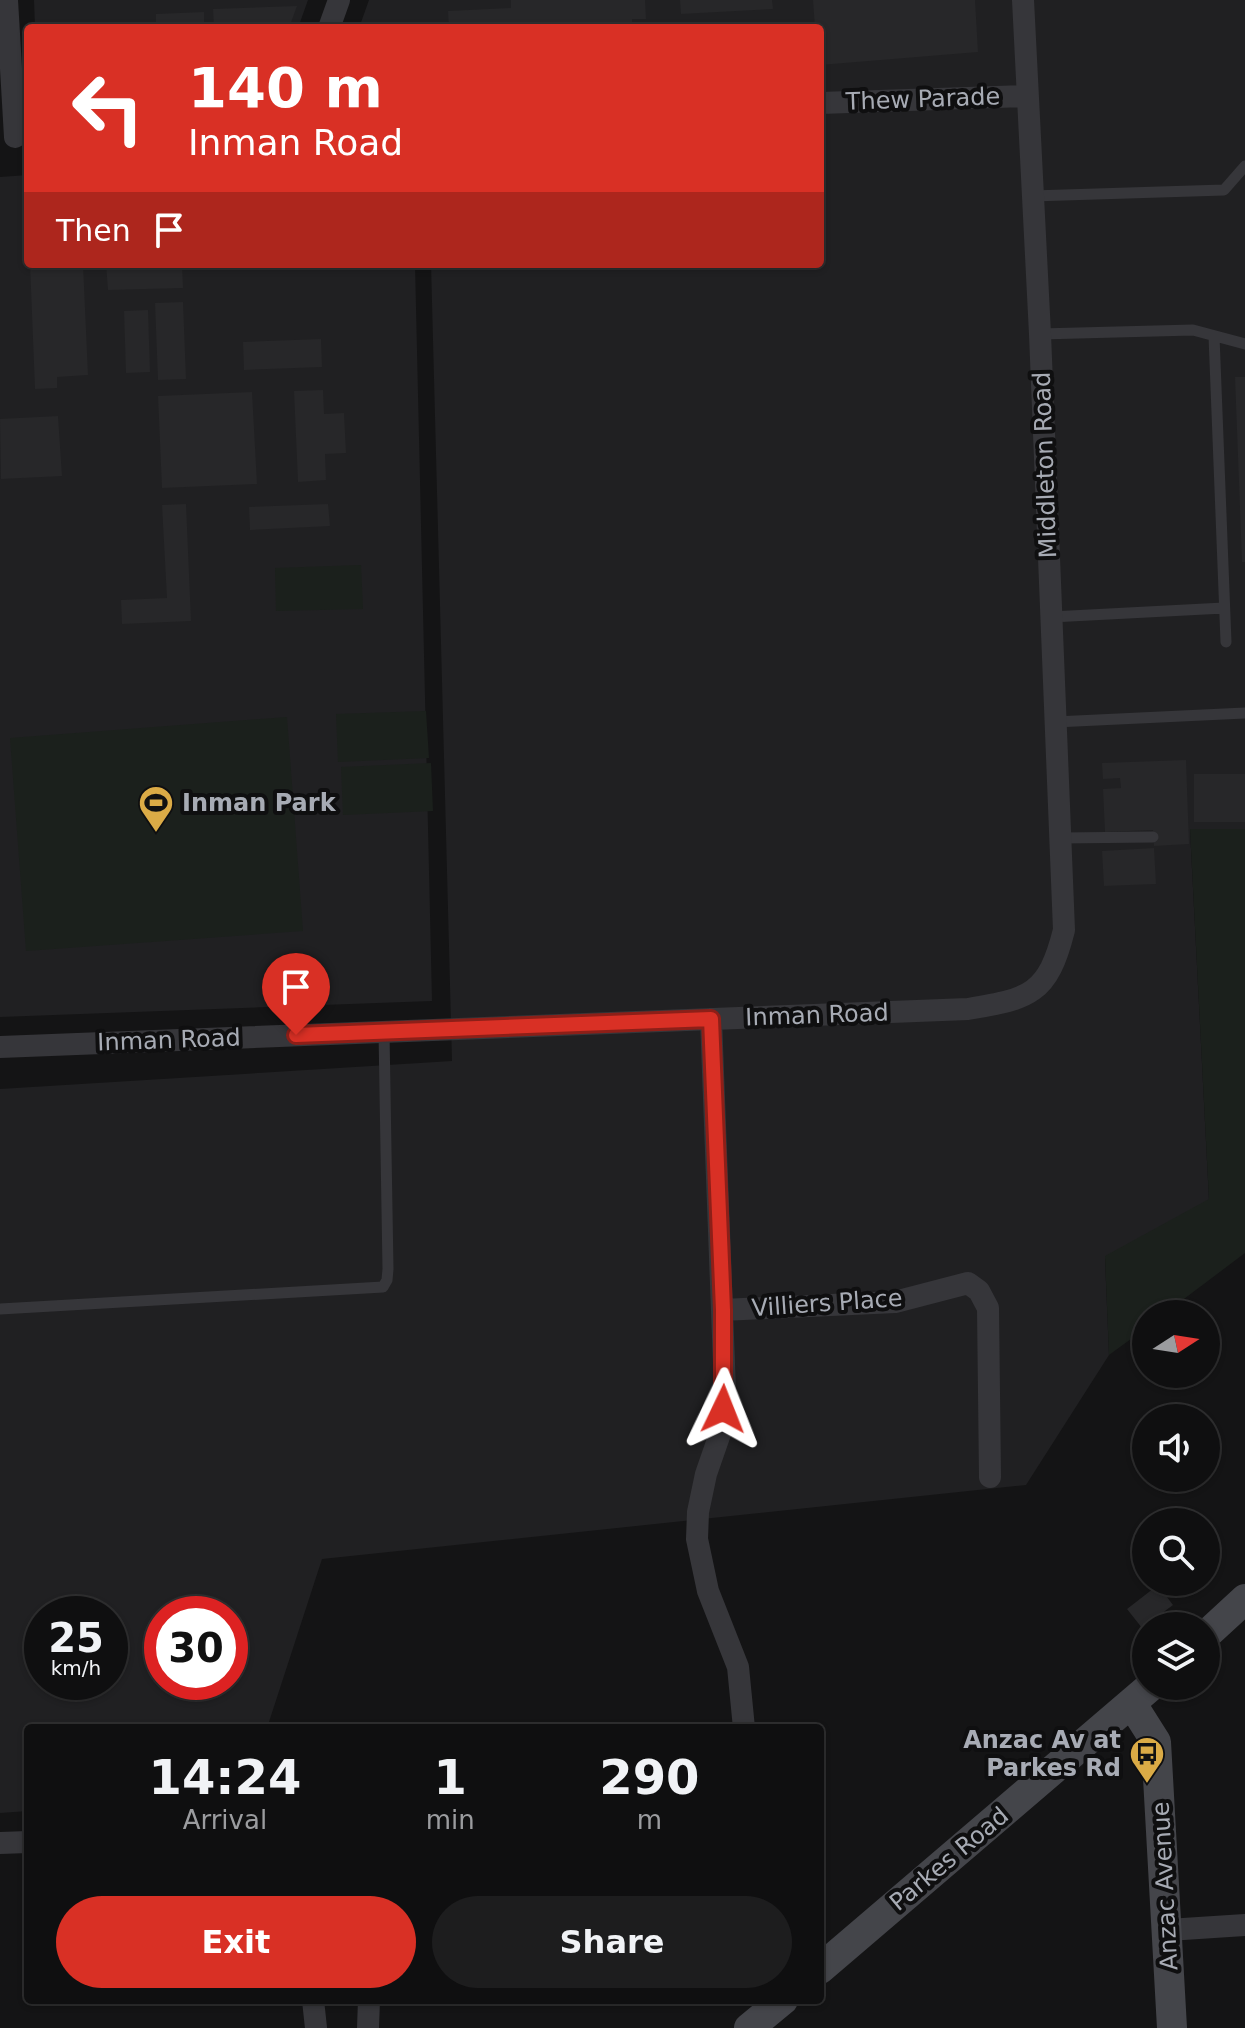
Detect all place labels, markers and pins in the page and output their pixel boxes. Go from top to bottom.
sports icon: Inman Park [137,784,175,834]
place label: Inman Park [182,789,337,817]
pin [262,953,330,1035]
place label: Anzac Av at Parkes Rd [963,1726,1121,1782]
bus stop icon: Anzac Av at Parkes Rd [1128,1735,1166,1785]

